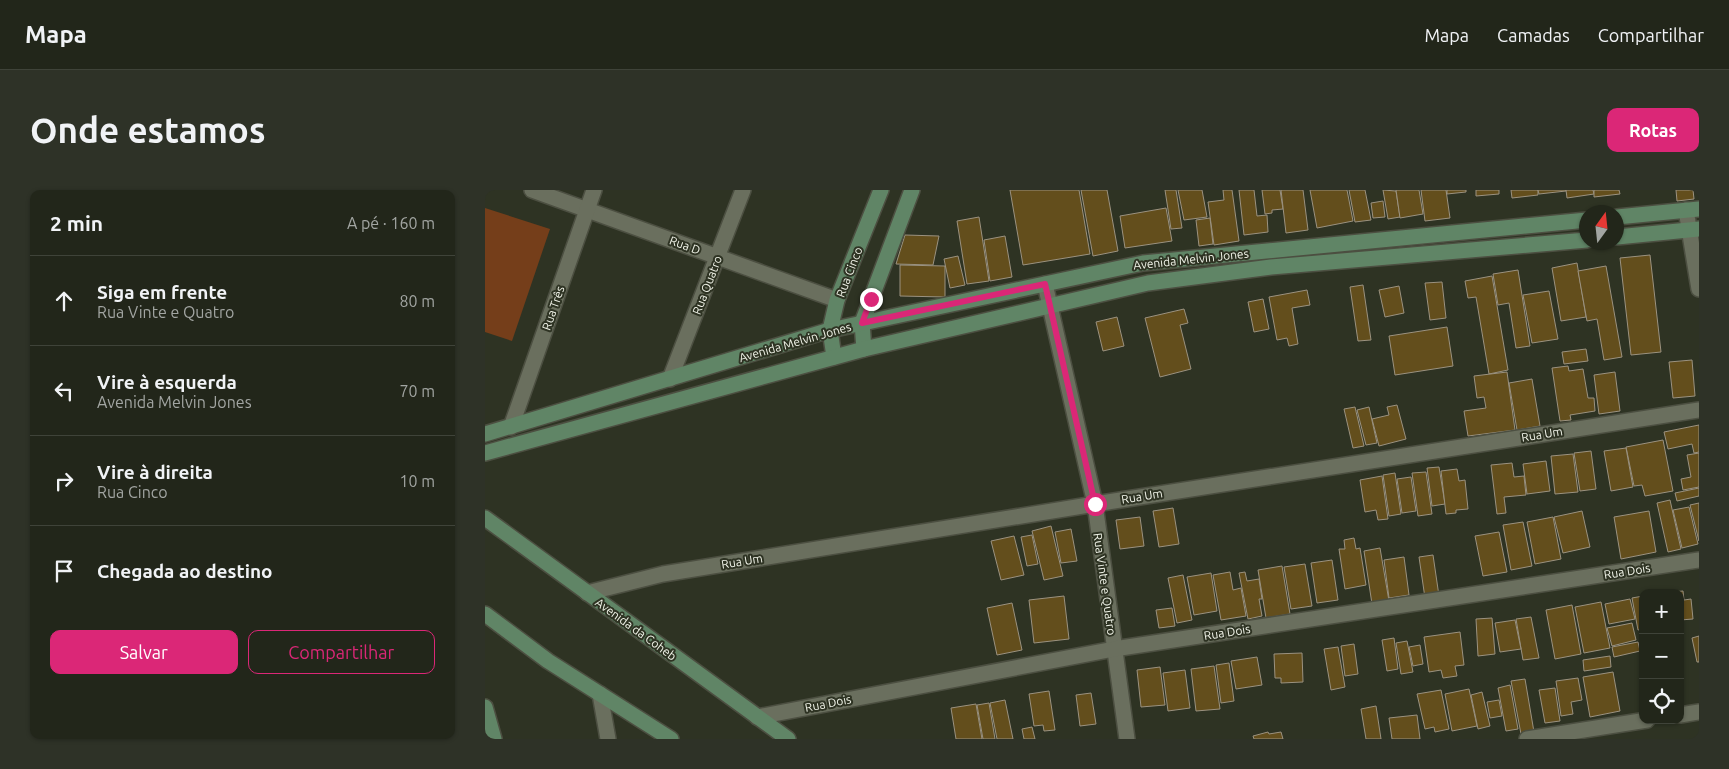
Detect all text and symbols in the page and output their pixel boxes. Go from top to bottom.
text: Mapa [25,21,87,48]
text: Mapa [1424,25,1469,45]
text: Camadas [1497,25,1570,45]
text: Compartilhar [1598,25,1704,45]
button: Rotas [1607,108,1699,152]
text: Onde estamos [30,110,265,150]
north arrow [1579,205,1624,250]
text: 2 min [50,211,103,235]
text: A pé · 160 m [347,214,435,232]
street label: Rua D [668,233,702,257]
street label: Rua Cinco [833,245,865,299]
street label: Avenida Melvin Jones [1133,246,1249,272]
street label: Rua Quatro [690,254,724,316]
text: Siga em frente [97,281,227,303]
street label: Rua Três [539,284,567,332]
icon: ahead [50,287,78,315]
route end [860,288,883,311]
text: 80 m [399,292,435,310]
text: Rua Vinte e Quatro [97,303,234,321]
street label: Avenida Melvin Jones [737,320,853,364]
text: Vire à esquerda [97,371,237,393]
icon: left [50,377,78,405]
text: 70 m [399,382,435,400]
text: Avenida Melvin Jones [97,393,252,411]
street label: Rua Um [1520,424,1564,444]
text: Vire à direita [97,461,213,483]
icon: right [50,467,78,495]
text: 10 m [399,472,435,490]
text: Rua Cinco [97,483,168,501]
street label: Rua Um [1120,486,1164,506]
route start [1084,493,1107,516]
street label: Rua Vinte e Quatro [1091,532,1119,636]
street label: Rua Um [720,551,764,571]
icon: arrive [50,557,78,585]
text: Chegada ao destino [97,560,273,582]
street label: Rua Dois [1603,561,1651,581]
map controls [1639,589,1684,724]
button: + [1639,589,1684,634]
street label: Avenida da Coheb [593,595,679,663]
street label: Rua Dois [1203,622,1251,642]
button: Salvar [50,630,238,674]
button: Compartilhar [248,630,435,674]
button: − [1639,634,1684,679]
button: locate [1639,679,1684,724]
street label: Rua Dois [804,692,852,714]

